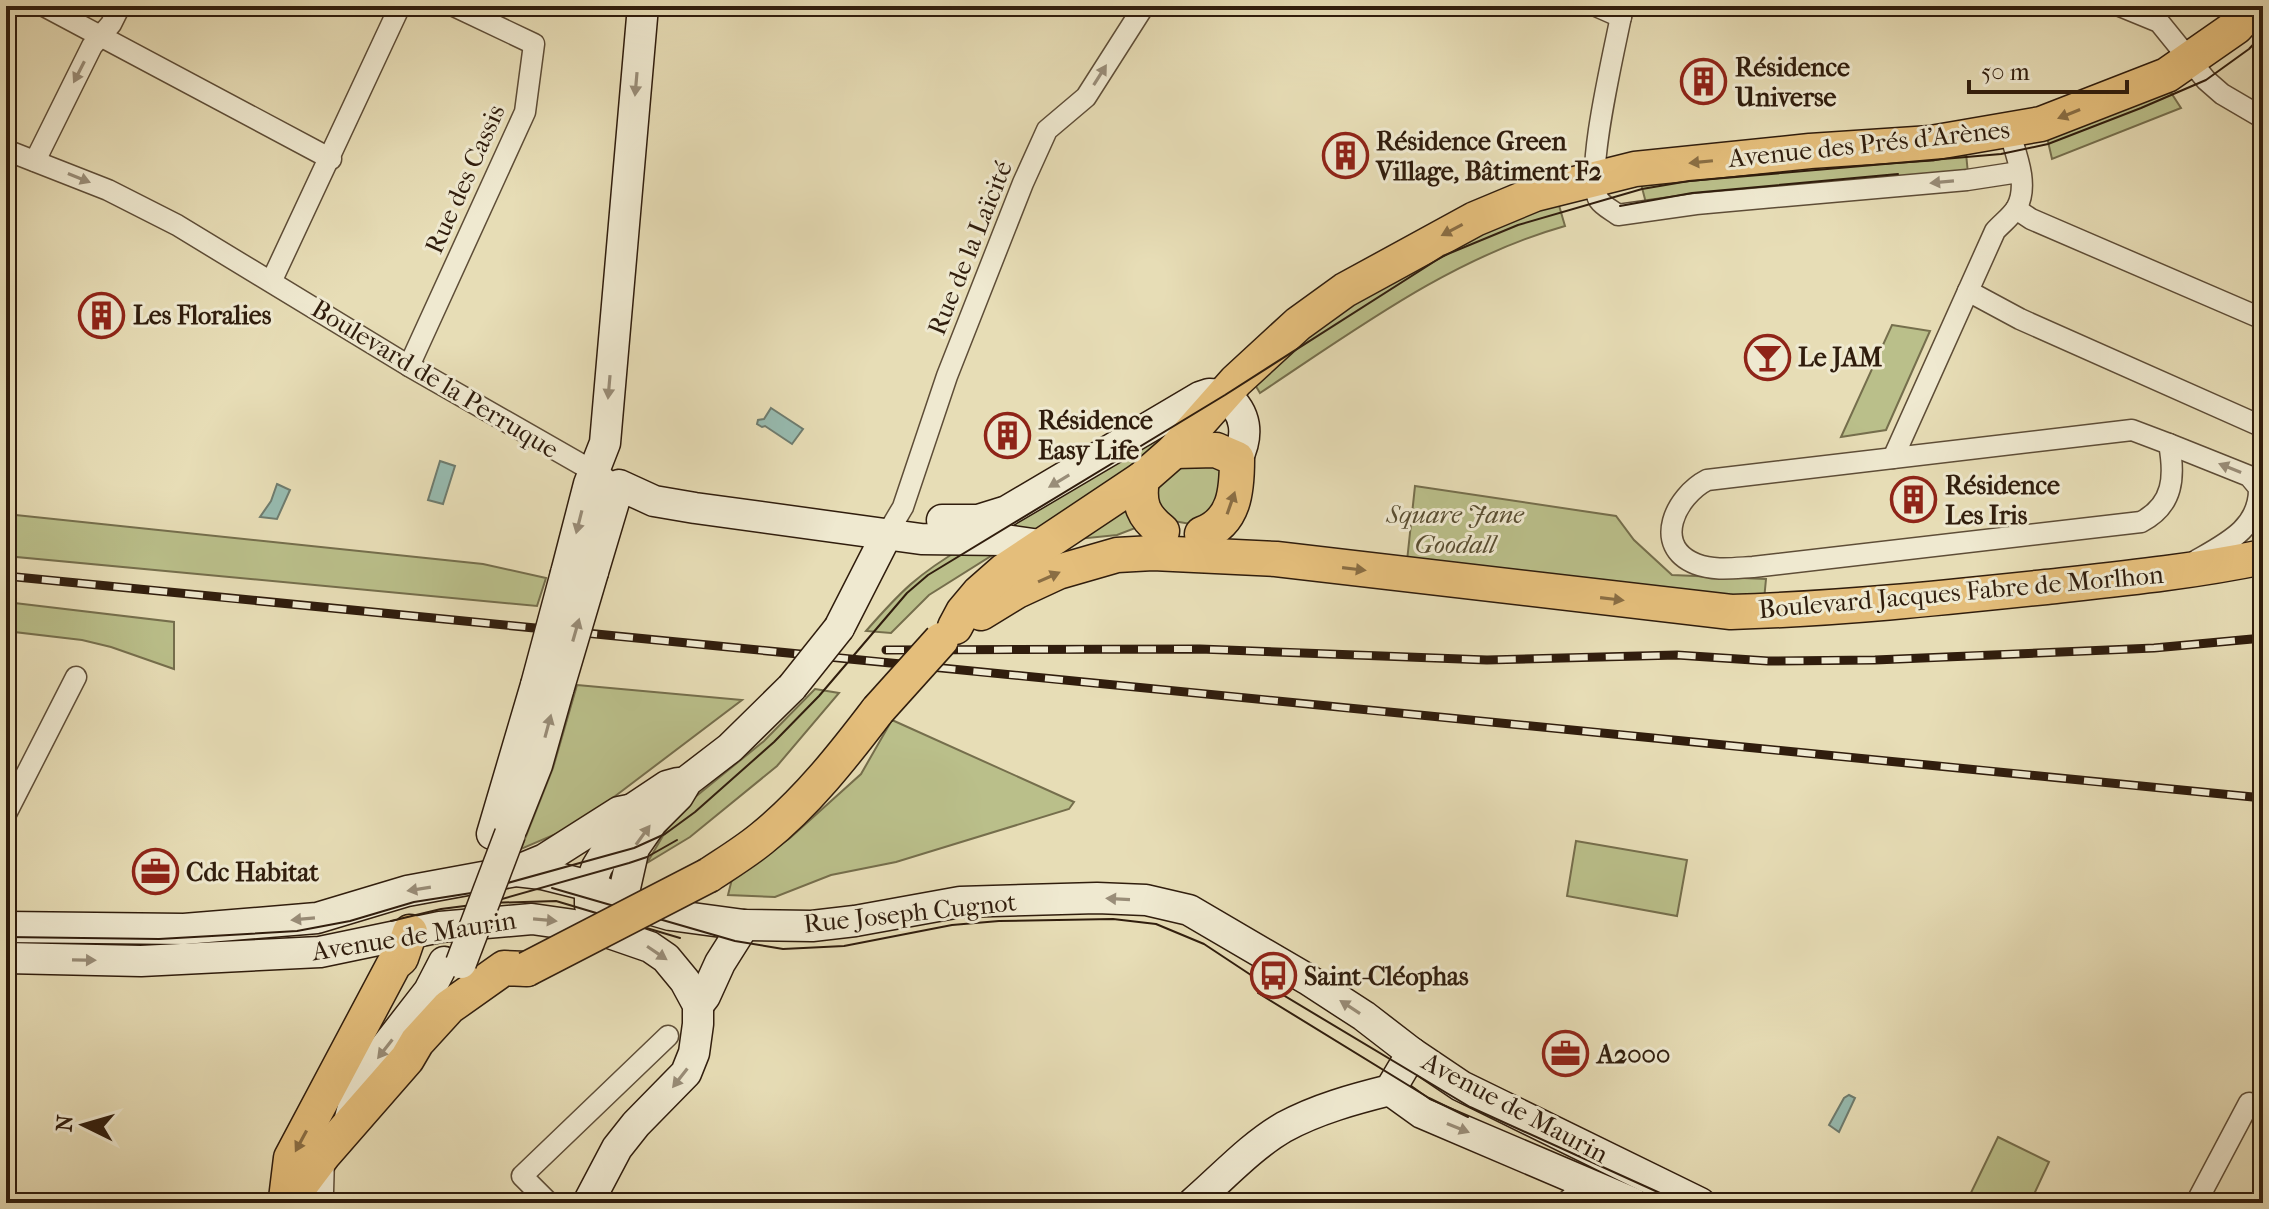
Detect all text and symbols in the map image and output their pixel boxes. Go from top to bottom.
scale bar [1969,44,2127,94]
place label: Résidence Universe [1734,52,1850,113]
building icon: Résidence Universe [1680,58,1728,106]
text: 50 m [1981,58,2030,86]
one-way arrow [73,60,86,83]
one-way arrow [1092,64,1107,85]
one-way arrow [629,72,642,97]
street label: Rue des Cassis [418,100,512,258]
one-way arrow [2057,108,2081,121]
street label: Avenue des Prés d'Arènes [1726,114,2011,174]
place label: Résidence Green Village, Bâtiment F2 [1375,126,1602,187]
building icon: Résidence Green Village, Bâtiment F2 [1321,132,1369,180]
one-way arrow [1688,155,1713,168]
street label: Rue de la Laïcité [921,156,1019,340]
one-way arrow [67,172,91,185]
one-way arrow [1929,176,1954,189]
one-way arrow [1441,224,1464,237]
building icon: Les Floralies [78,291,126,339]
street label: Boulevard de la Perruque [306,293,564,465]
place label: Les Floralies [133,300,272,331]
bar icon: Le JAM [1743,333,1791,381]
place label: Le JAM [1798,342,1883,373]
one-way arrow [603,375,616,400]
place label: Résidence Easy Life [1038,405,1153,466]
building icon: Résidence Easy Life [983,411,1031,459]
one-way arrow [2218,462,2242,475]
place label: Résidence Les Iris [1945,470,2060,531]
one-way arrow [1048,474,1070,488]
building icon: Résidence Les Iris [1890,476,1938,524]
one-way arrow [1225,491,1238,515]
park label: Square Jane Goodall [1385,499,1525,560]
one-way arrow [572,510,584,535]
street label: Boulevard Jacques Fabre de Morlhon [1757,559,2165,625]
one-way arrow [1341,562,1366,575]
one-way arrow [1037,570,1060,583]
one-way arrow [1600,593,1625,606]
one-way arrow [570,617,583,641]
one-way arrow [542,714,555,738]
one-way arrow [635,824,651,846]
office icon: Cdc Habitat [131,848,179,896]
place label: Cdc Habitat [186,857,320,888]
one-way arrow [406,883,431,896]
street label: Rue Joseph Cugnot [802,886,1019,940]
one-way arrow [1105,892,1130,905]
street label: Avenue de Maurin [309,905,518,968]
one-way arrow [290,913,315,926]
one-way arrow [533,914,558,927]
one-way arrow [646,945,667,960]
bus stop icon: Saint-Cléophas [1249,952,1297,1000]
one-way arrow [72,954,97,966]
place label: Saint-Cléophas [1304,961,1469,992]
one-way arrow [1339,999,1360,1014]
office icon: A2000 [1542,1030,1590,1078]
one-way arrow [378,1039,394,1059]
place label: A2000 [1595,1039,1670,1070]
street label: Avenue de Maurin [1416,1045,1613,1170]
one-way arrow [673,1068,689,1088]
north arrow [44,1085,124,1165]
text: N [51,1114,79,1133]
one-way arrow [1446,1122,1470,1135]
one-way arrow [294,1130,308,1152]

